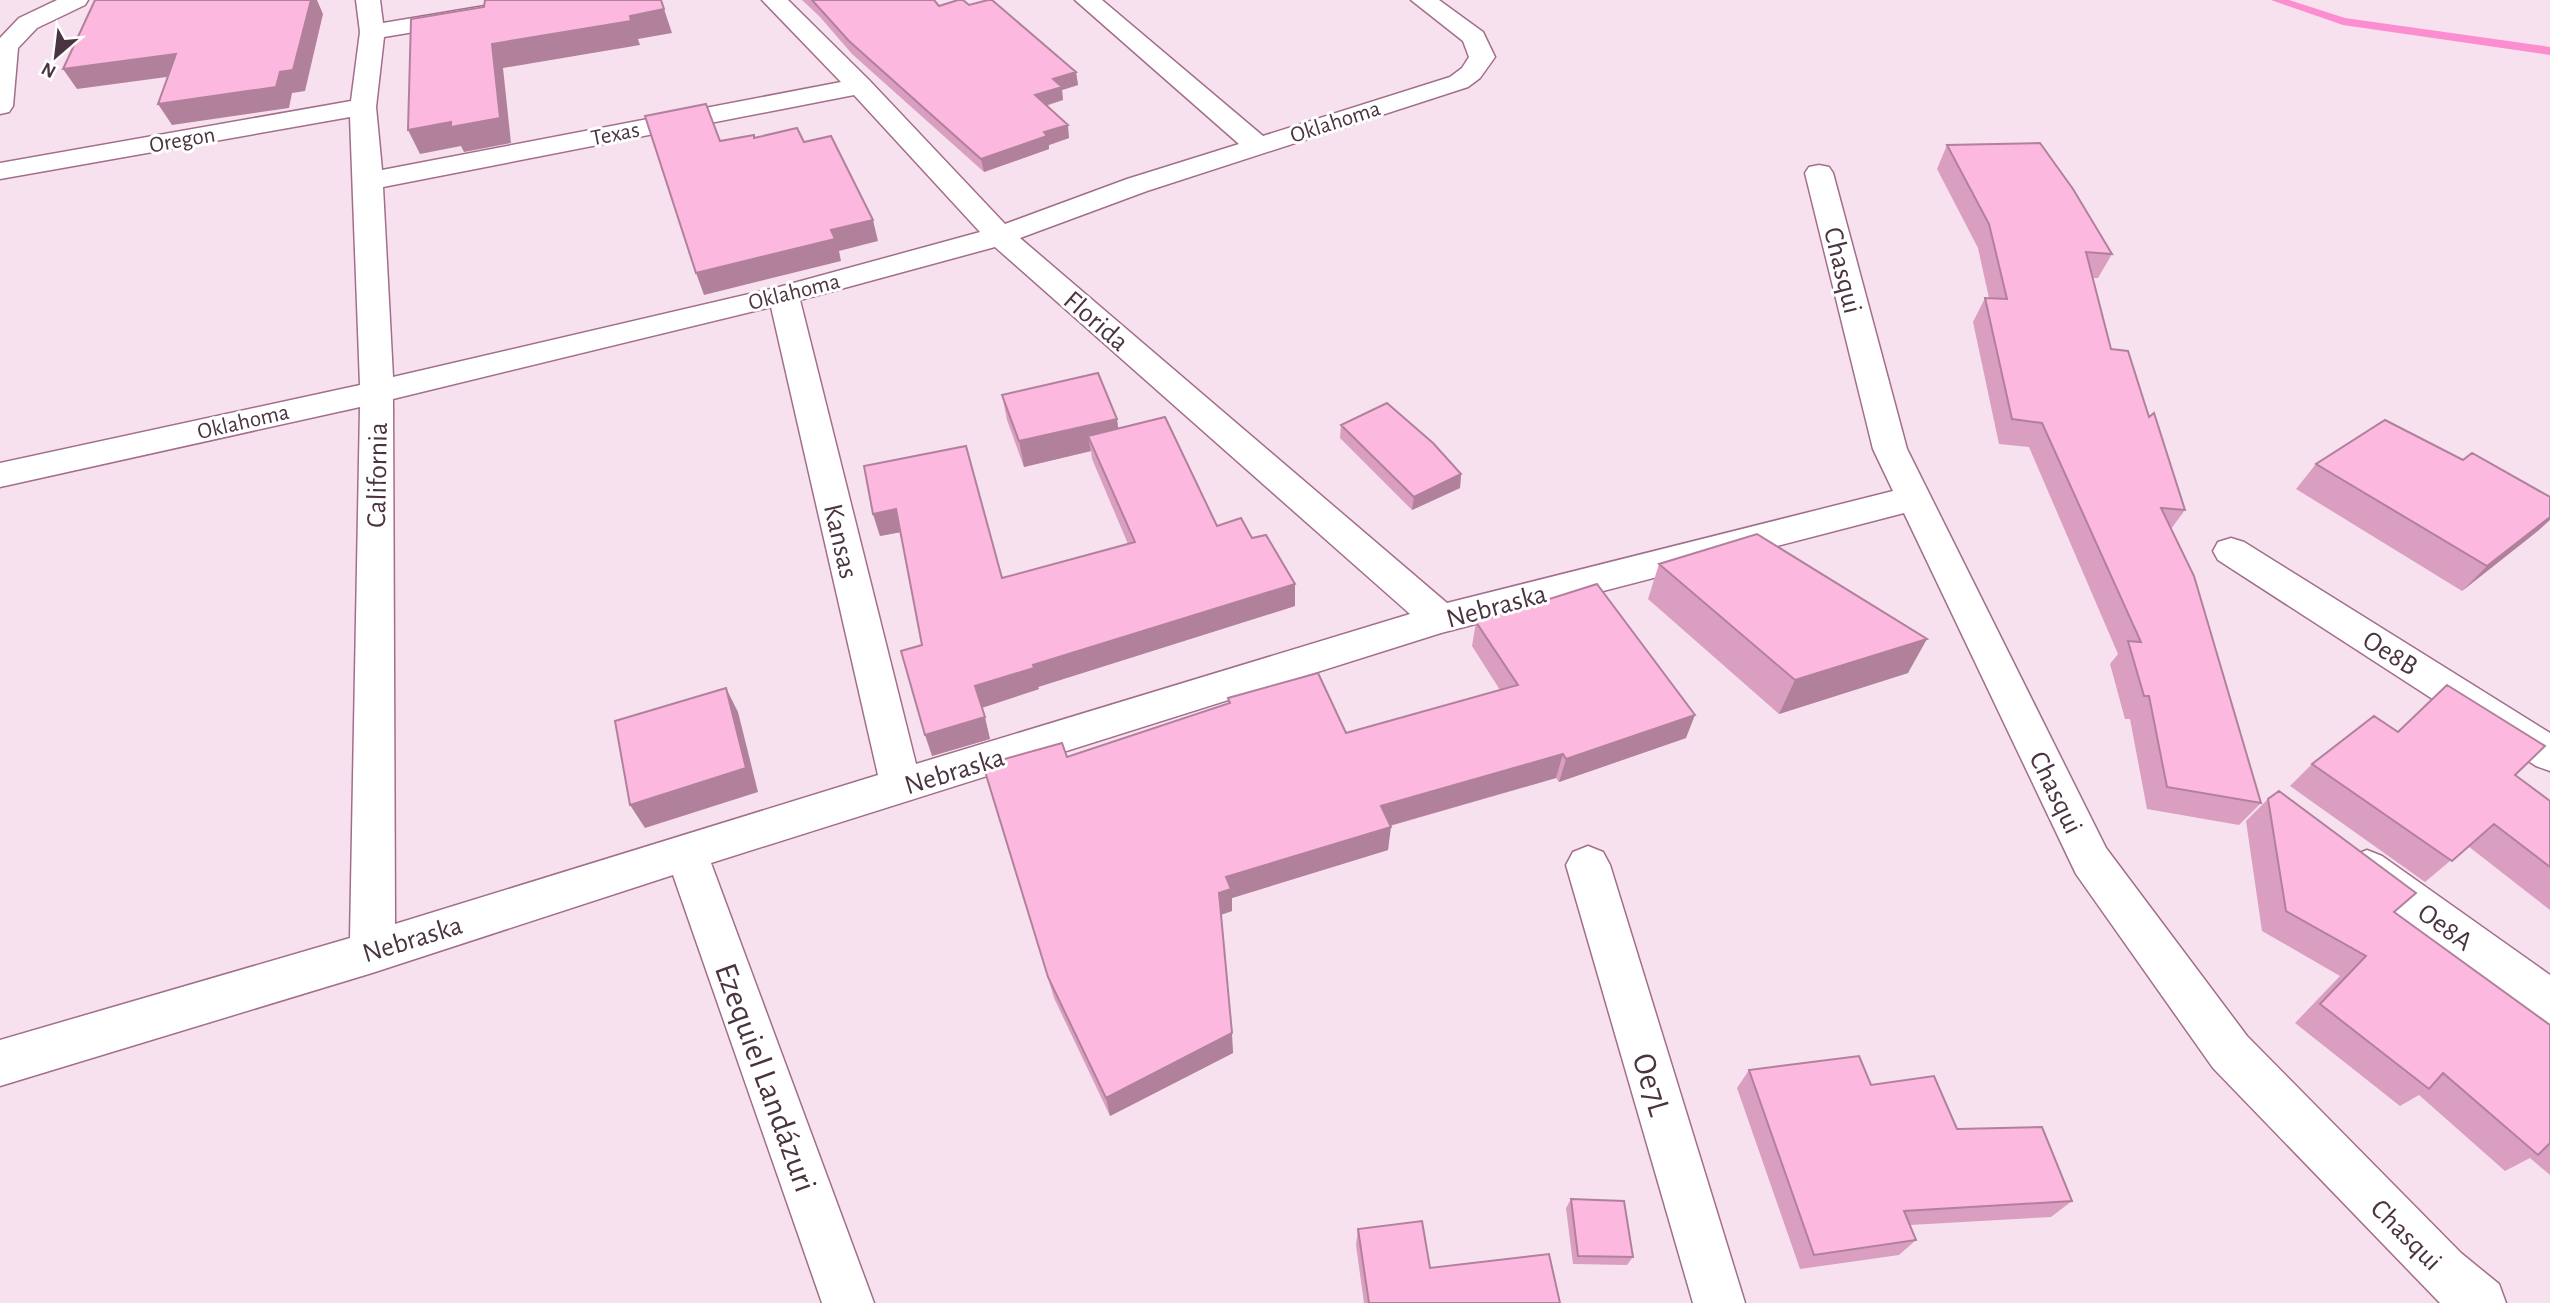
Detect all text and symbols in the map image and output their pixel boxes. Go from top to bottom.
north arrow [21,21,91,91]
text: N [38,58,59,81]
street label: Oklahoma [1287,97,1383,148]
street label: Texas [589,119,642,150]
street label: Oregon [148,123,217,158]
street label: Chasqui [1818,225,1866,316]
street label: Oklahoma [746,270,842,315]
street label: Florida [1058,286,1134,357]
street label: Oklahoma [195,401,291,444]
street label: California [363,422,393,528]
street label: Kansas [818,501,862,582]
street label: Nebraska [1443,580,1550,634]
street label: Oe8B [2358,626,2422,681]
street label: Nebraska [901,743,1008,800]
street label: Chasqui [2023,747,2087,838]
street label: Oe8A [2412,899,2477,957]
street label: Nebraska [359,911,466,968]
street label: Ezequiel Landázuri [708,959,821,1197]
street label: Oe7L [1626,1049,1676,1120]
street label: Chasqui [2365,1194,2447,1276]

